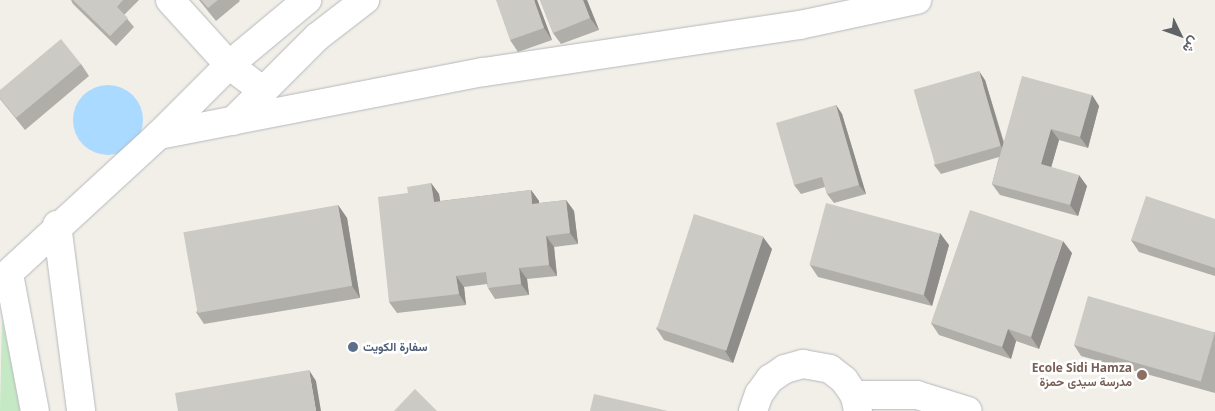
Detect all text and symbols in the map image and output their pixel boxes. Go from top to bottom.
north arrow [1155,10,1205,60]
text: ش [1179,33,1204,58]
place label: سفارة الكويت [363,340,428,354]
marker: سفارة الكويت [347,341,359,353]
place label: Ecole Sidi Hamza مدرسة سيدى حمزة [1032,361,1132,389]
marker: Ecole Sidi Hamza مدرسة سيدى حمزة [1136,369,1148,381]

